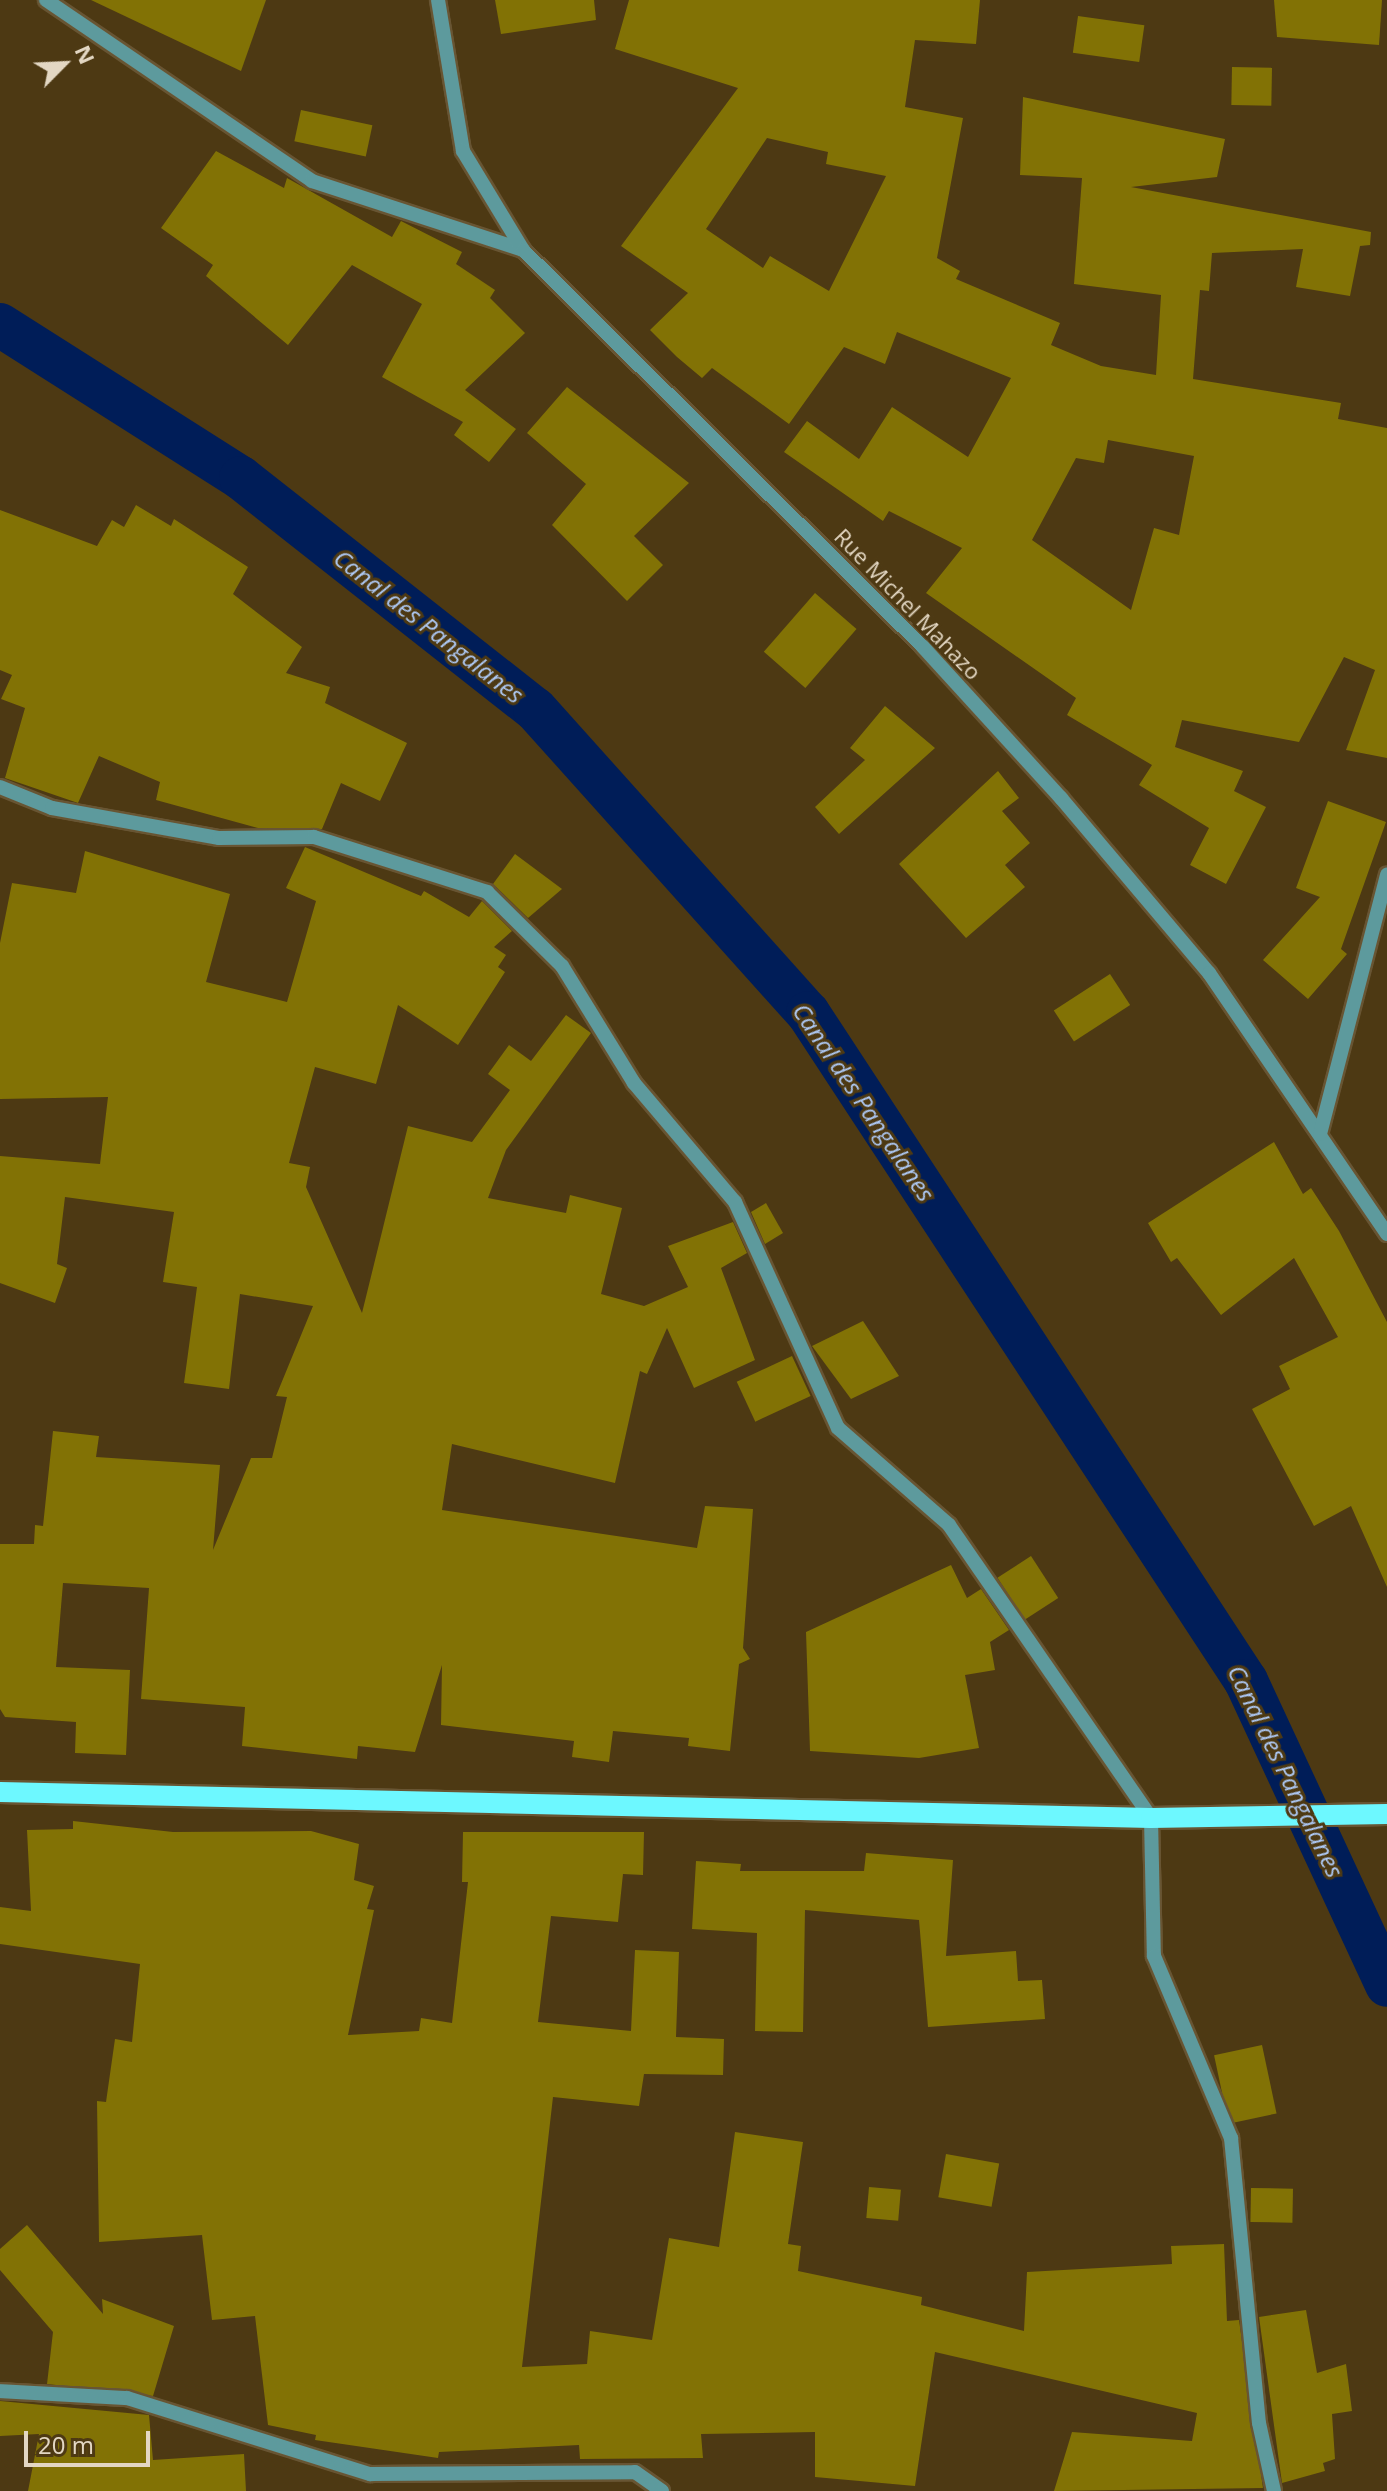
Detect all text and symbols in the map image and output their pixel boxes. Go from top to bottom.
north arrow [24,24,104,104]
text: N [69,40,103,69]
street label: Rue Michel Mahazo [829,523,987,685]
water label: Canal des Pangalanes [329,543,529,709]
water label: Canal des Pangalanes [787,998,941,1206]
water label: Canal des Pangalanes [1222,1660,1350,1882]
scale bar [28,2415,154,2465]
text: 20 m [38,2428,94,2461]

